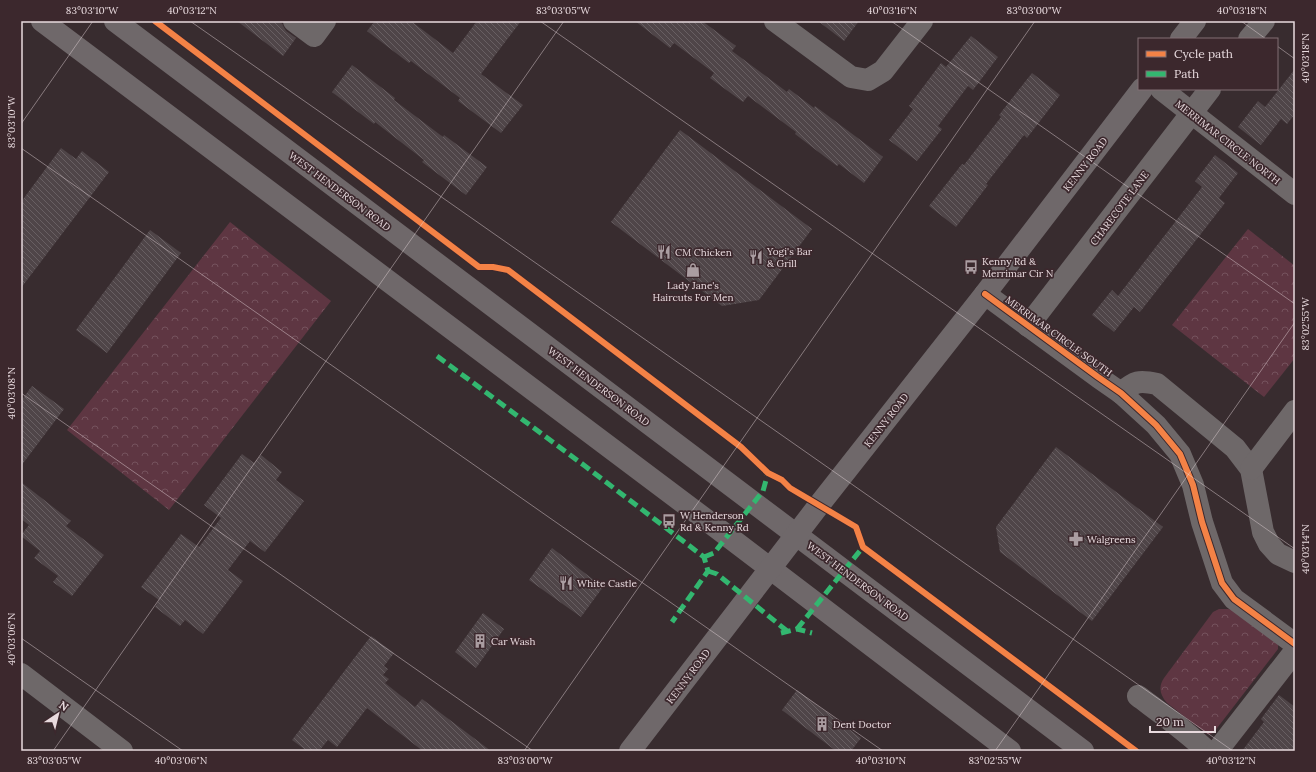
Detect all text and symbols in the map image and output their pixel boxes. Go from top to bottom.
text: 83°03'10"W [66,4,119,17]
text: 40°03'12"N [167,4,217,17]
text: 83°03'05"W [536,4,591,17]
text: 40°03'16"N [867,4,917,17]
text: 83°03'00"W [1007,4,1063,17]
text: 40°03'18"N [1217,4,1267,17]
text: 40°03'18"N [1299,33,1312,83]
legend [1138,38,1278,90]
text: Cycle path [1174,46,1233,61]
text: Path [1174,66,1199,81]
text: 83°03'10"W [5,95,18,148]
street label: MERRIMAR CIRCLE NORTH [1173,97,1283,188]
street label: KENNY ROAD [1060,135,1111,194]
street label: WEST HENDERSON ROAD [286,149,393,234]
street label: CHARECOTE LANE [1087,169,1152,248]
restaurant icon: CM Chicken [656,244,672,260]
place label: Yogi's Bar & Grill [766,245,813,270]
place label: CM Chicken [675,246,732,259]
restaurant icon: Yogi's Bar & Grill [748,249,764,265]
place label: Kenny Rd & Merrimar Cir N [982,255,1054,280]
bus stop icon: Kenny Rd & Merrimar Cir N [963,259,979,275]
shop icon: Lady Jane's Haircuts For Men [685,262,701,278]
place label: Lady Jane's Haircuts For Men [652,279,734,304]
street label: MERRIMAR CIRCLE SOUTH [1003,293,1115,380]
text: 83°02'55"W [1299,296,1312,351]
street label: WEST HENDERSON ROAD [545,344,652,429]
text: 40°03'08"N [5,366,18,419]
street label: KENNY ROAD [861,391,912,450]
place label: W Henderson Rd & Kenny Rd [680,509,749,534]
bus stop icon: W Henderson Rd & Kenny Rd [661,513,677,529]
text: 40°03'14"N [1299,524,1312,574]
pharmacy icon: Walgreens [1068,531,1084,547]
place label: Walgreens [1087,533,1136,546]
street label: WEST HENDERSON ROAD [804,539,911,624]
restaurant icon: White Castle [558,575,574,591]
place label: White Castle [577,577,637,590]
text: 40°03'06"N [5,612,18,665]
building icon: Car Wash [472,633,488,649]
place label: Car Wash [491,635,535,648]
street label: KENNY ROAD [664,646,713,706]
north arrow [38,694,78,734]
text: N [56,698,72,714]
scale bar [1150,708,1215,734]
text: 20 m [1156,714,1184,729]
building icon: Dent Doctor [814,716,830,732]
place label: Dent Doctor [833,718,892,731]
text: 83°03'05"W [27,754,82,767]
text: 40°03'06"N [155,754,208,767]
text: 83°03'00"W [498,754,554,767]
text: 40°03'10"N [856,754,907,767]
text: 83°02'55"W [968,754,1023,767]
text: 40°03'12"N [1206,754,1256,767]

